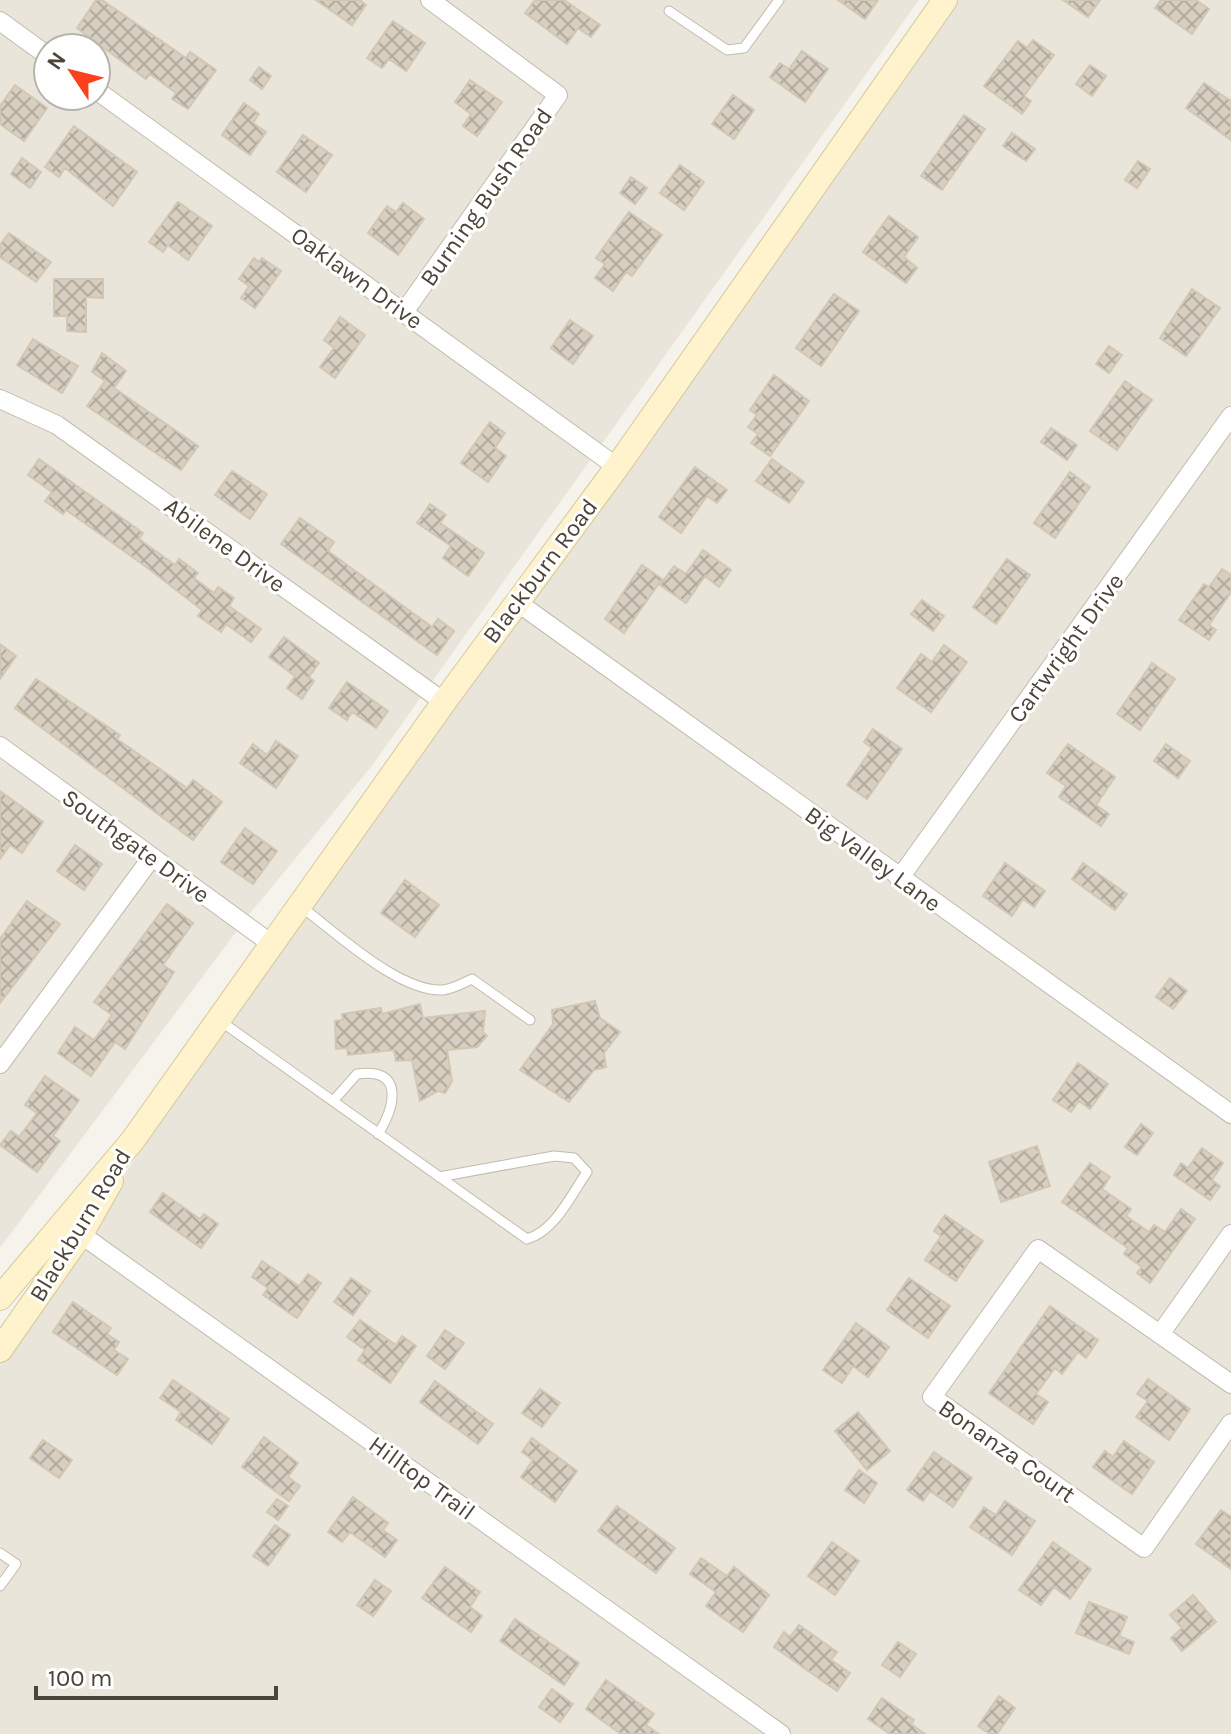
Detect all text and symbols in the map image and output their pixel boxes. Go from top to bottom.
north arrow [32,32,112,112]
text: N [41,47,72,75]
street label: Burning Bush Road [414,103,558,291]
street label: Oaklawn Drive [286,221,428,335]
street label: Abilene Drive [159,492,291,598]
street label: Blackburn Road [477,493,603,649]
street label: Cartwright Drive [1002,568,1130,728]
street label: Southgate Drive [57,783,215,909]
street label: Big Valley Lane [800,800,946,918]
street label: Blackburn Road [23,1143,137,1307]
street label: Bonanza Court [933,1393,1081,1509]
street label: Hilltop Trail [363,1430,481,1526]
scale bar [36,1650,276,1700]
text: 100 m [48,1664,113,1692]

